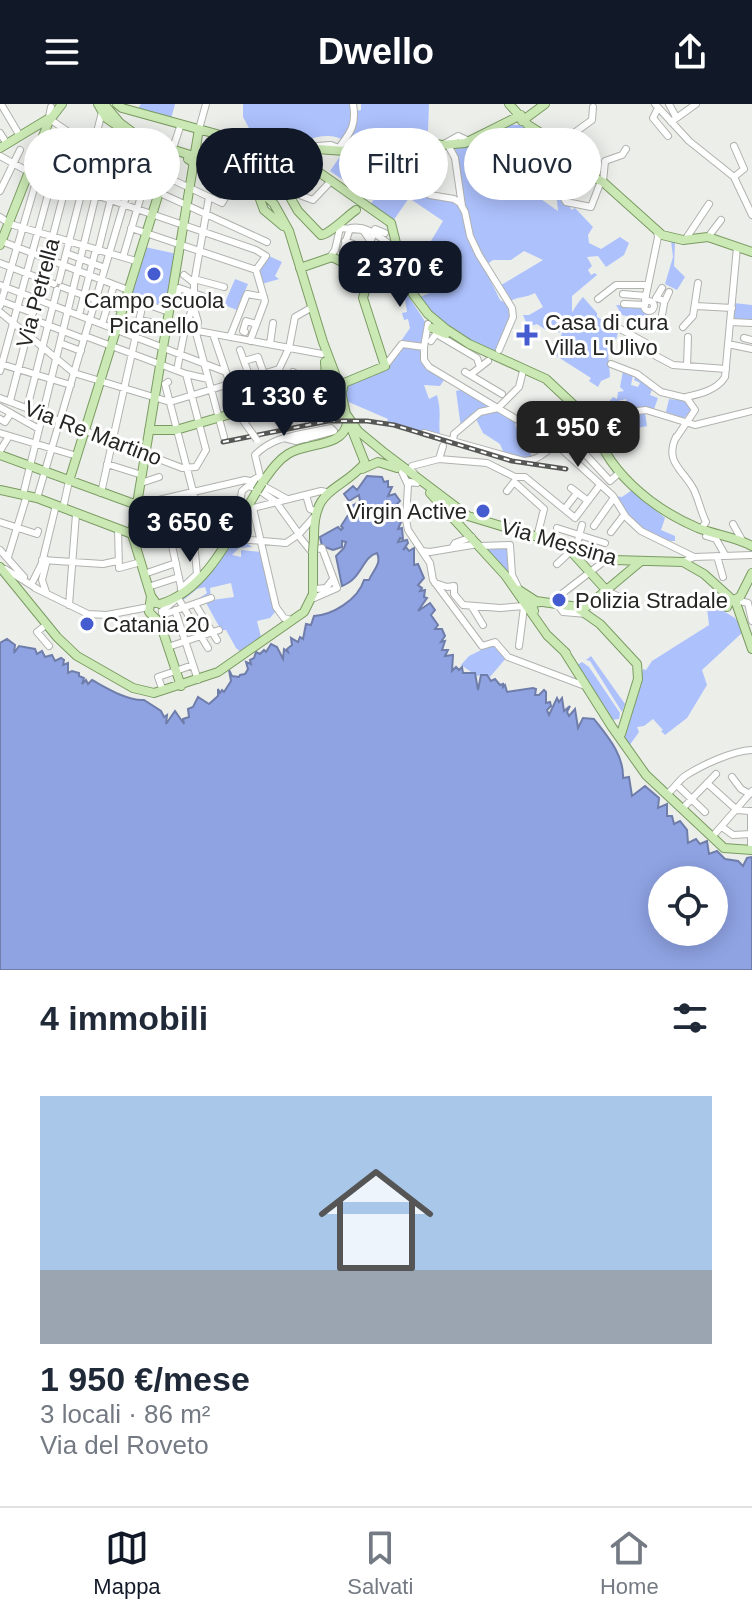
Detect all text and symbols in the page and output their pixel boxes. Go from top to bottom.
icon: menu [40,30,84,74]
icon: share [668,30,712,74]
text: Dwello [318,31,434,72]
chip: Compra [24,128,180,200]
chip: Affitta [196,128,323,200]
chip: Filtri [339,128,448,200]
chip: Nuovo [464,128,601,200]
street label: Via Petrella [11,235,65,350]
pin: 2 370 € [326,241,474,309]
text: 2 370 € [357,252,443,282]
marker: Campo scuola Picanello [145,265,163,283]
place label: Campo scuola Picanello [84,288,225,338]
place label: Casa di cura Villa L'Ulivo [545,310,669,360]
marker: Casa di cura Villa L'Ulivo [516,324,538,346]
pin: 1 330 € [210,370,358,438]
text: 1 330 € [241,381,327,411]
street label: Via Re Martino [21,395,165,471]
pin: 1 950 € [504,401,652,469]
text: 1 950 € [535,412,621,442]
pin: 3 650 € [116,496,264,564]
place label: Virgin Active [346,499,467,524]
marker: Virgin Active [474,502,492,520]
text: 3 650 € [147,507,233,537]
street label: Via Messina [498,514,621,571]
place label: Polizia Stradale [575,588,728,613]
marker: Polizia Stradale [550,591,568,609]
place label: Catania 20 [103,612,209,637]
marker: Catania 20 [78,615,96,633]
map controls [648,866,728,946]
button: locate [648,866,728,946]
icon: filters [668,996,712,1040]
text: 4 immobili [40,999,208,1037]
icon: home [304,1148,448,1292]
text: 1 950 €/mese [40,1360,250,1398]
text: 3 locali · 86 m² [40,1399,211,1429]
text: Via del Roveto [40,1430,209,1460]
tab: Mappa [93,1526,161,1600]
tab: Salvati [347,1526,413,1600]
tab: Home [600,1526,659,1600]

